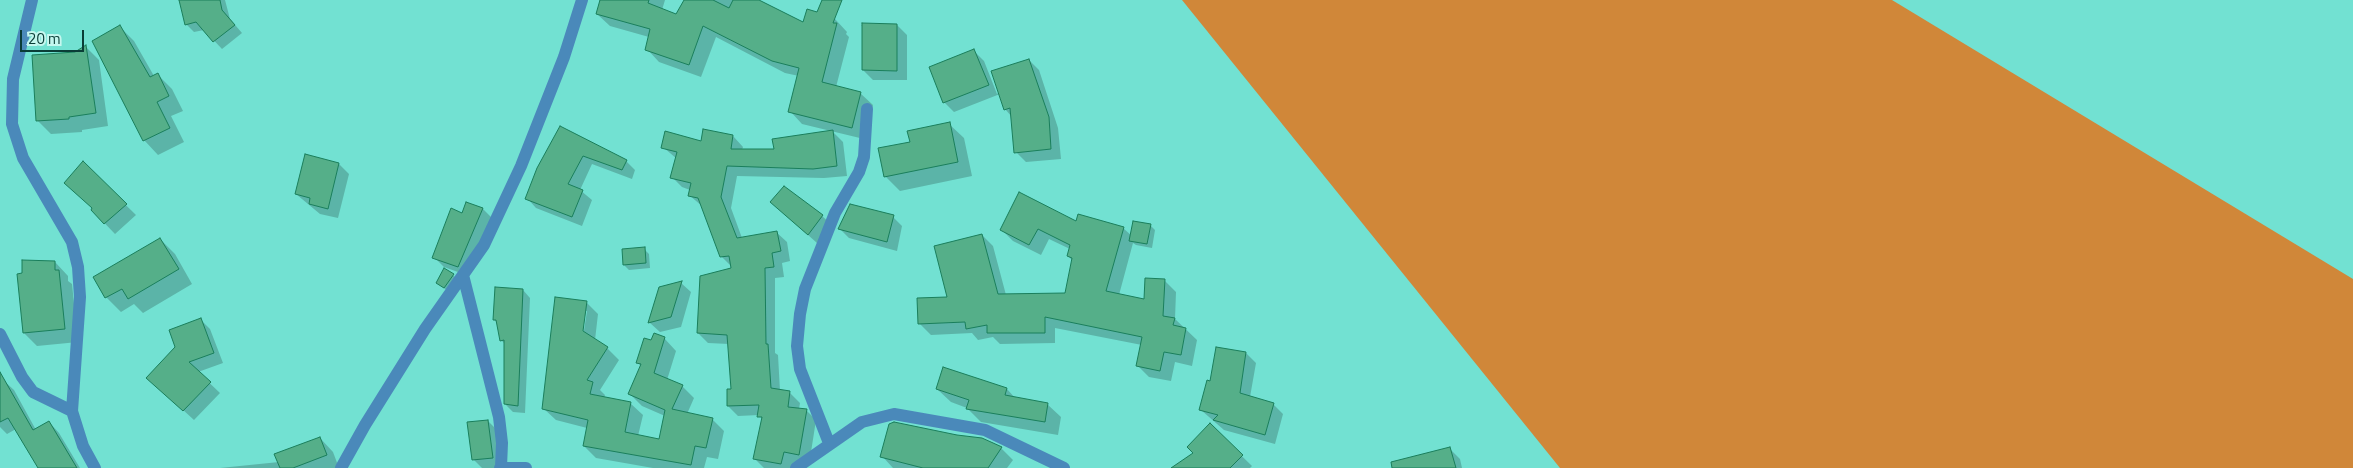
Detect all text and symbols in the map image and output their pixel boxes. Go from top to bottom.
scale bar [22,20,86,52]
text: 20 m [28,27,61,50]

